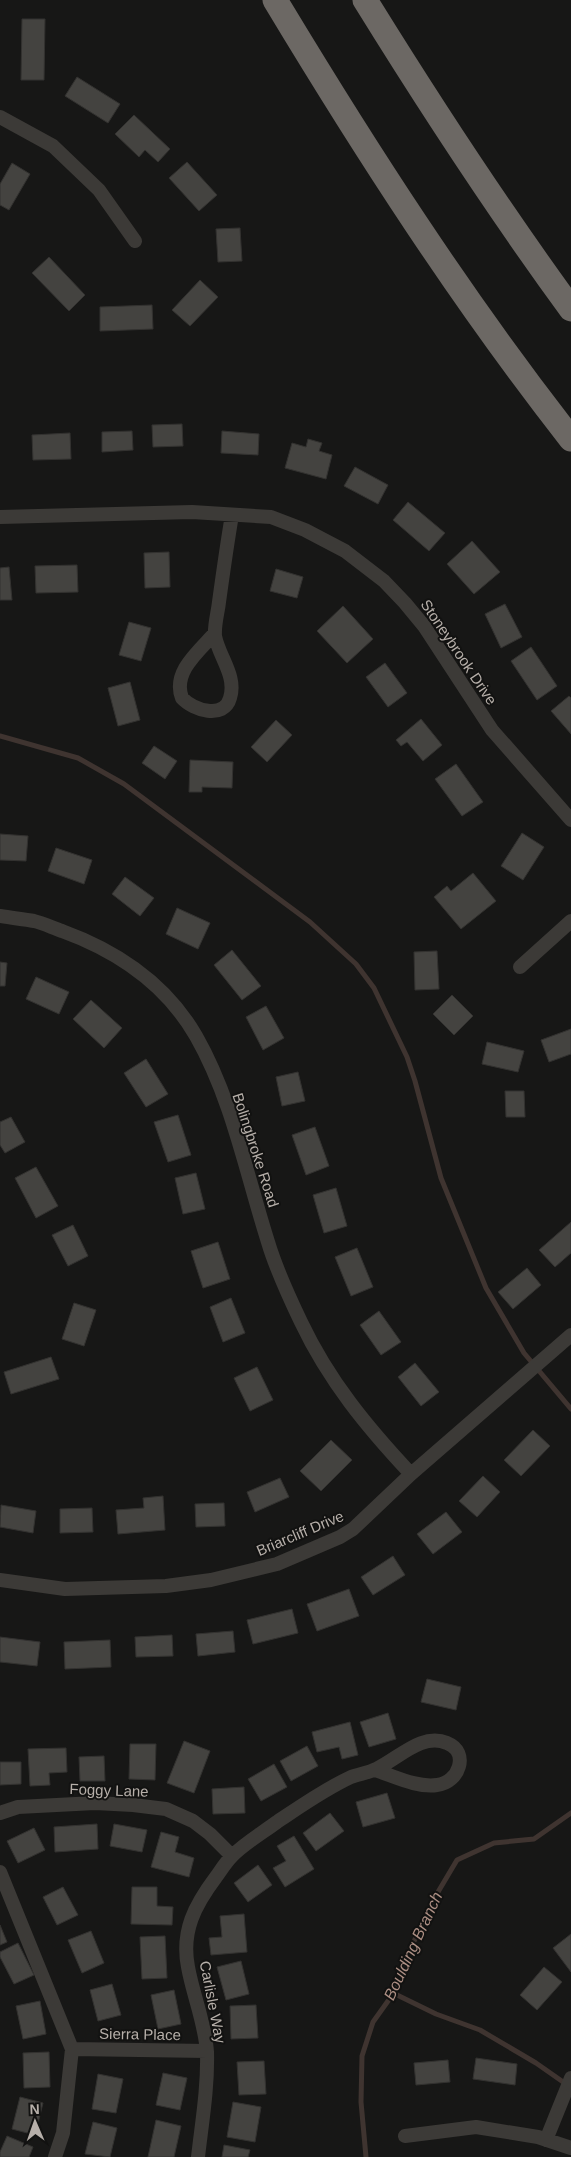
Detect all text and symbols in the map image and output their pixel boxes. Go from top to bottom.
street label: Stoneybrook Drive [417,596,501,708]
street label: Bolingbroke Road [229,1091,283,1209]
street label: Briarcliff Drive [254,1507,346,1559]
street label: Foggy Lane [69,1780,149,1800]
water label: Boulding Branch [380,1889,446,2003]
street label: Carlisle Way [197,1959,229,2045]
street label: Sierra Place [99,2025,181,2043]
north arrow [10,2097,60,2147]
text: N [29,2101,40,2117]

